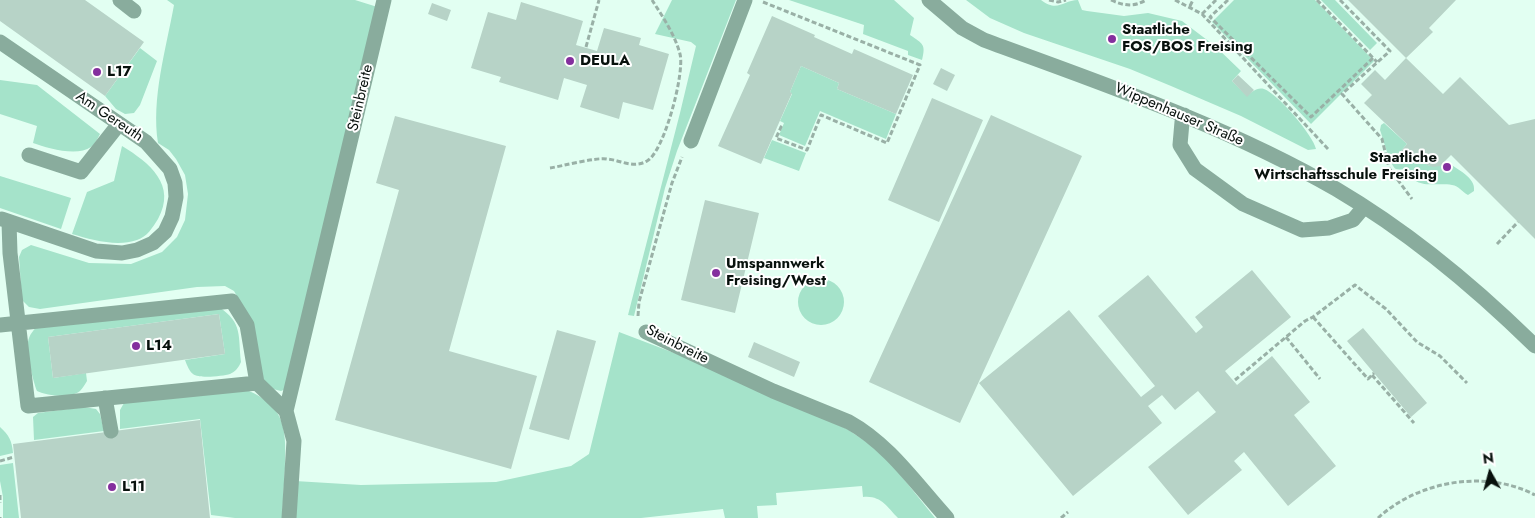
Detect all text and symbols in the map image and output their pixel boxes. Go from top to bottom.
place label: Staatliche FOS/BOS Freising [1122,21,1253,56]
marker: Staatliche FOS/BOS Freising [1106,33,1118,45]
place label: DEULA [580,52,630,70]
marker: DEULA [564,55,576,67]
place label: L17 [107,63,132,81]
street label: Steinbreite [345,63,377,133]
marker: L17 [91,66,103,78]
street label: Wippenhauser Straße [1112,80,1246,150]
street label: Am Gereuth [72,88,146,146]
place label: Staatliche Wirtschaftsschule Freising [1254,149,1437,184]
marker: Staatliche Wirtschaftsschule Freising [1441,161,1453,173]
place label: Umspannwerk Freising/West [726,255,826,290]
marker: Umspannwerk Freising/West [710,267,722,279]
street label: Steinbreite [643,322,711,368]
place label: L14 [146,337,172,355]
marker: L14 [130,340,142,352]
north arrow [1465,448,1515,498]
text: N [1481,448,1495,469]
place label: L11 [122,478,145,496]
marker: L11 [106,481,118,493]

